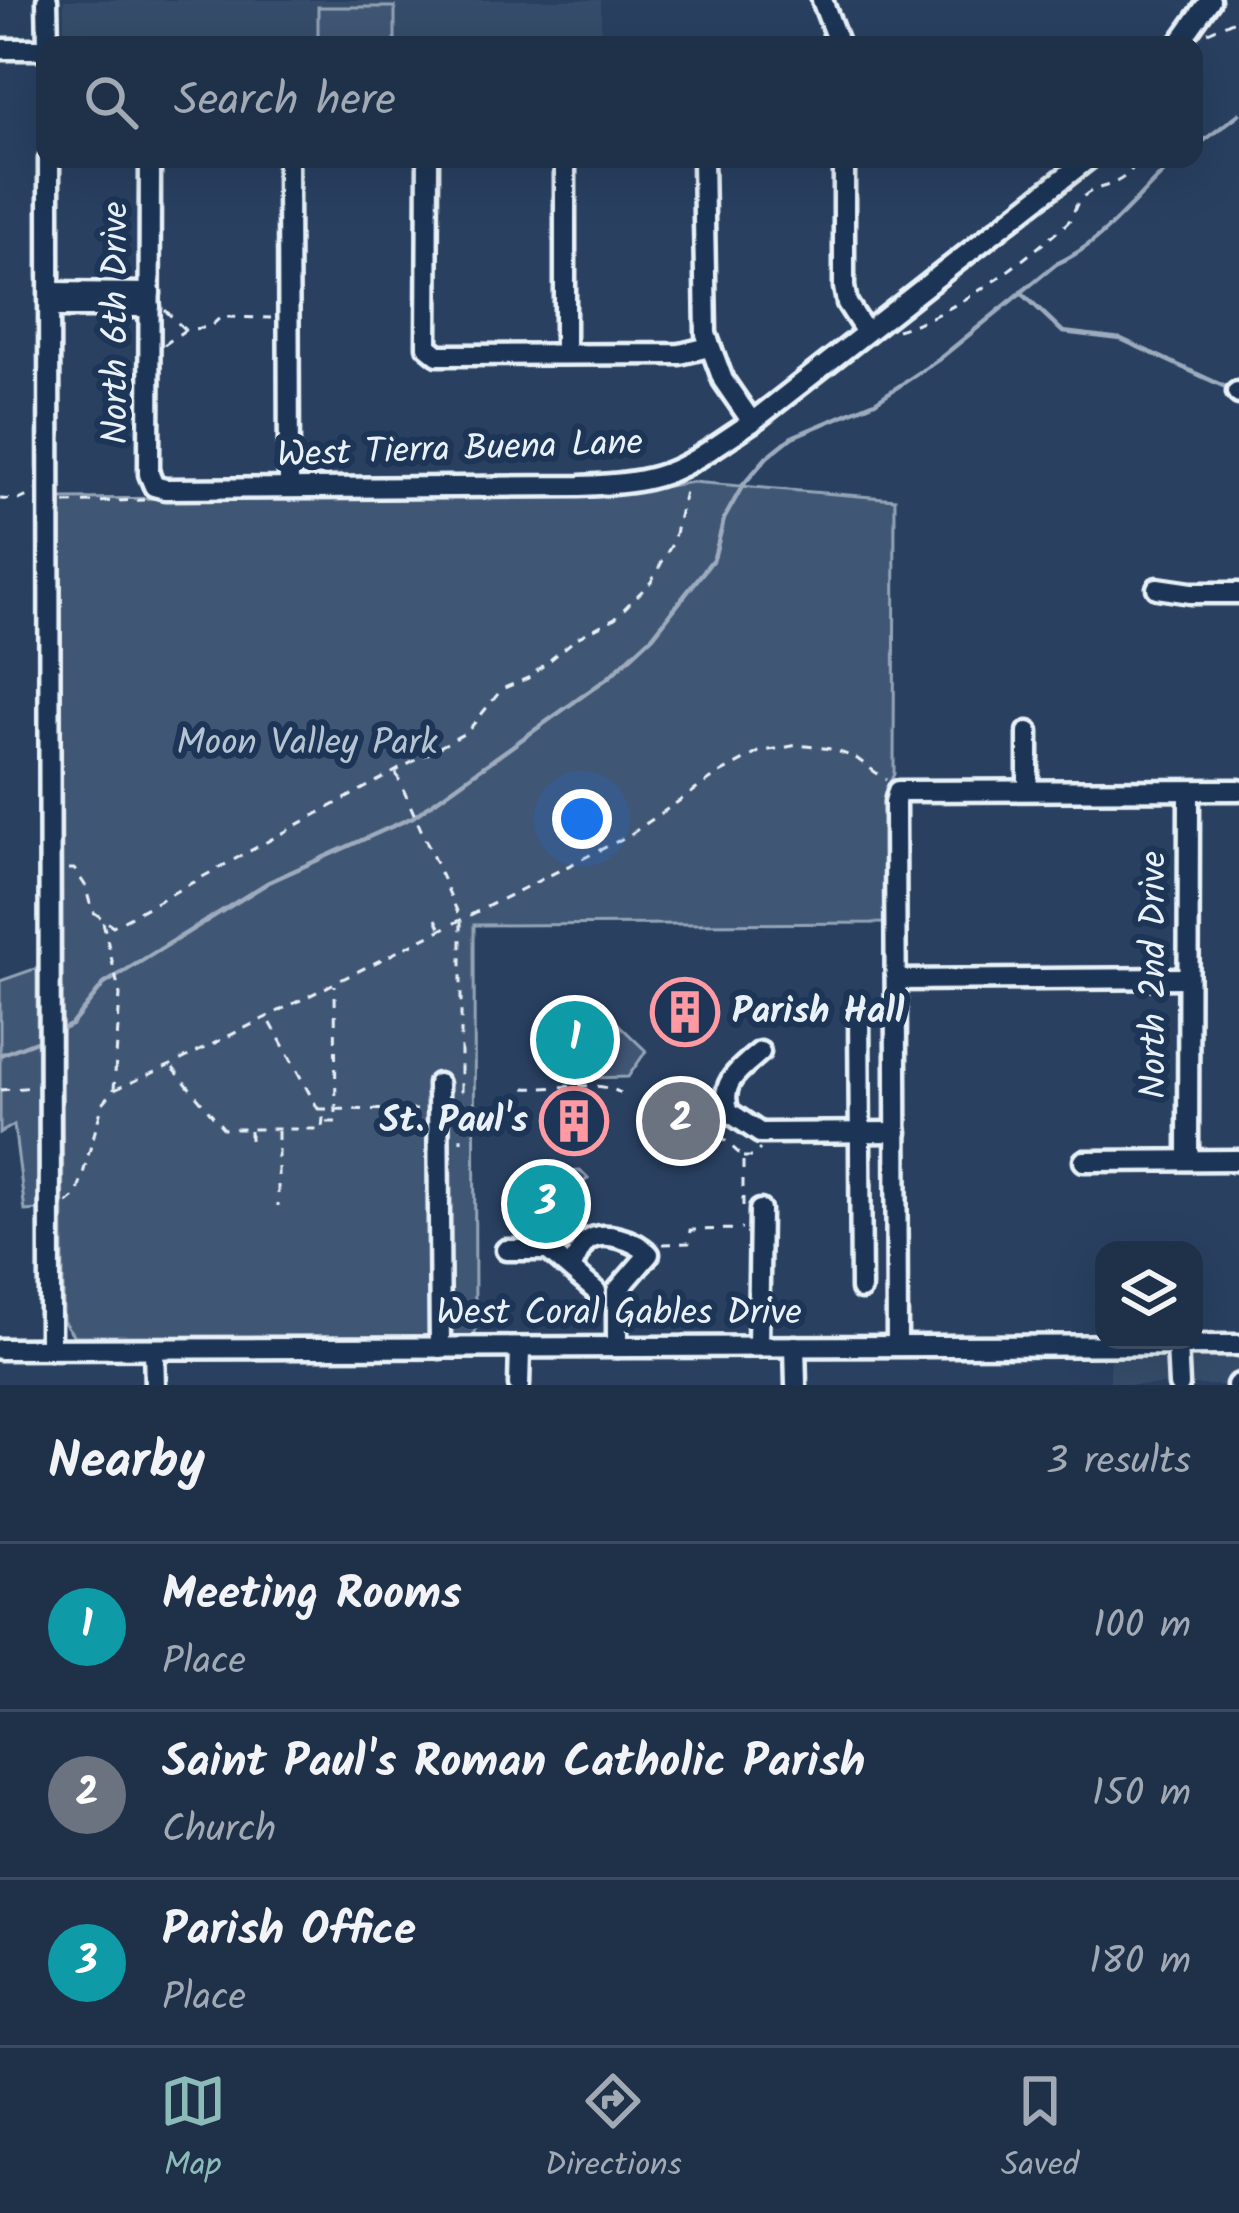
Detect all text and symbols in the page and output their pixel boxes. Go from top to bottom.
search box [36,36,1203,168]
text: Search here [174,66,396,138]
icon: search [78,69,144,135]
street label: North 6th Drive [89,201,146,445]
street label: West Tierra Buena Lane [276,415,644,485]
park label: Moon Valley Park [176,716,439,773]
your location [552,789,612,849]
street label: North 2nd Drive [1127,851,1184,1099]
building icon: Parish Hall [650,977,720,1047]
place label: Parish Hall [732,984,905,1041]
pin: 1 [536,995,614,1085]
pin: 2 [642,1076,720,1166]
building icon: St. Paul's [539,1086,609,1156]
place label: St. Paul's [380,1093,528,1150]
pin: 3 [507,1159,585,1249]
map controls [1095,1241,1203,1349]
button: layers [1095,1241,1203,1349]
street label: West Coral Gables Drive [436,1286,802,1343]
text: Nearby [48,1423,205,1504]
text: 3 results [1046,1432,1191,1494]
text: Meeting Rooms [162,1560,462,1632]
text: 1 [81,1596,93,1658]
text: 100 m [1093,1596,1191,1658]
text: Place [162,1632,246,1694]
text: Saint Paul's Roman Catholic Parish [162,1728,865,1800]
text: 2 [76,1764,98,1826]
text: 150 m [1092,1764,1191,1826]
text: Church [162,1800,276,1862]
text: Parish Office [162,1896,416,1968]
text: 3 [76,1932,98,1994]
text: 180 m [1089,1932,1191,1994]
text: Place [162,1968,246,2030]
tab: Map [160,2068,226,2193]
tab: Directions [545,2068,682,2193]
tab: Saved [1001,2068,1079,2193]

